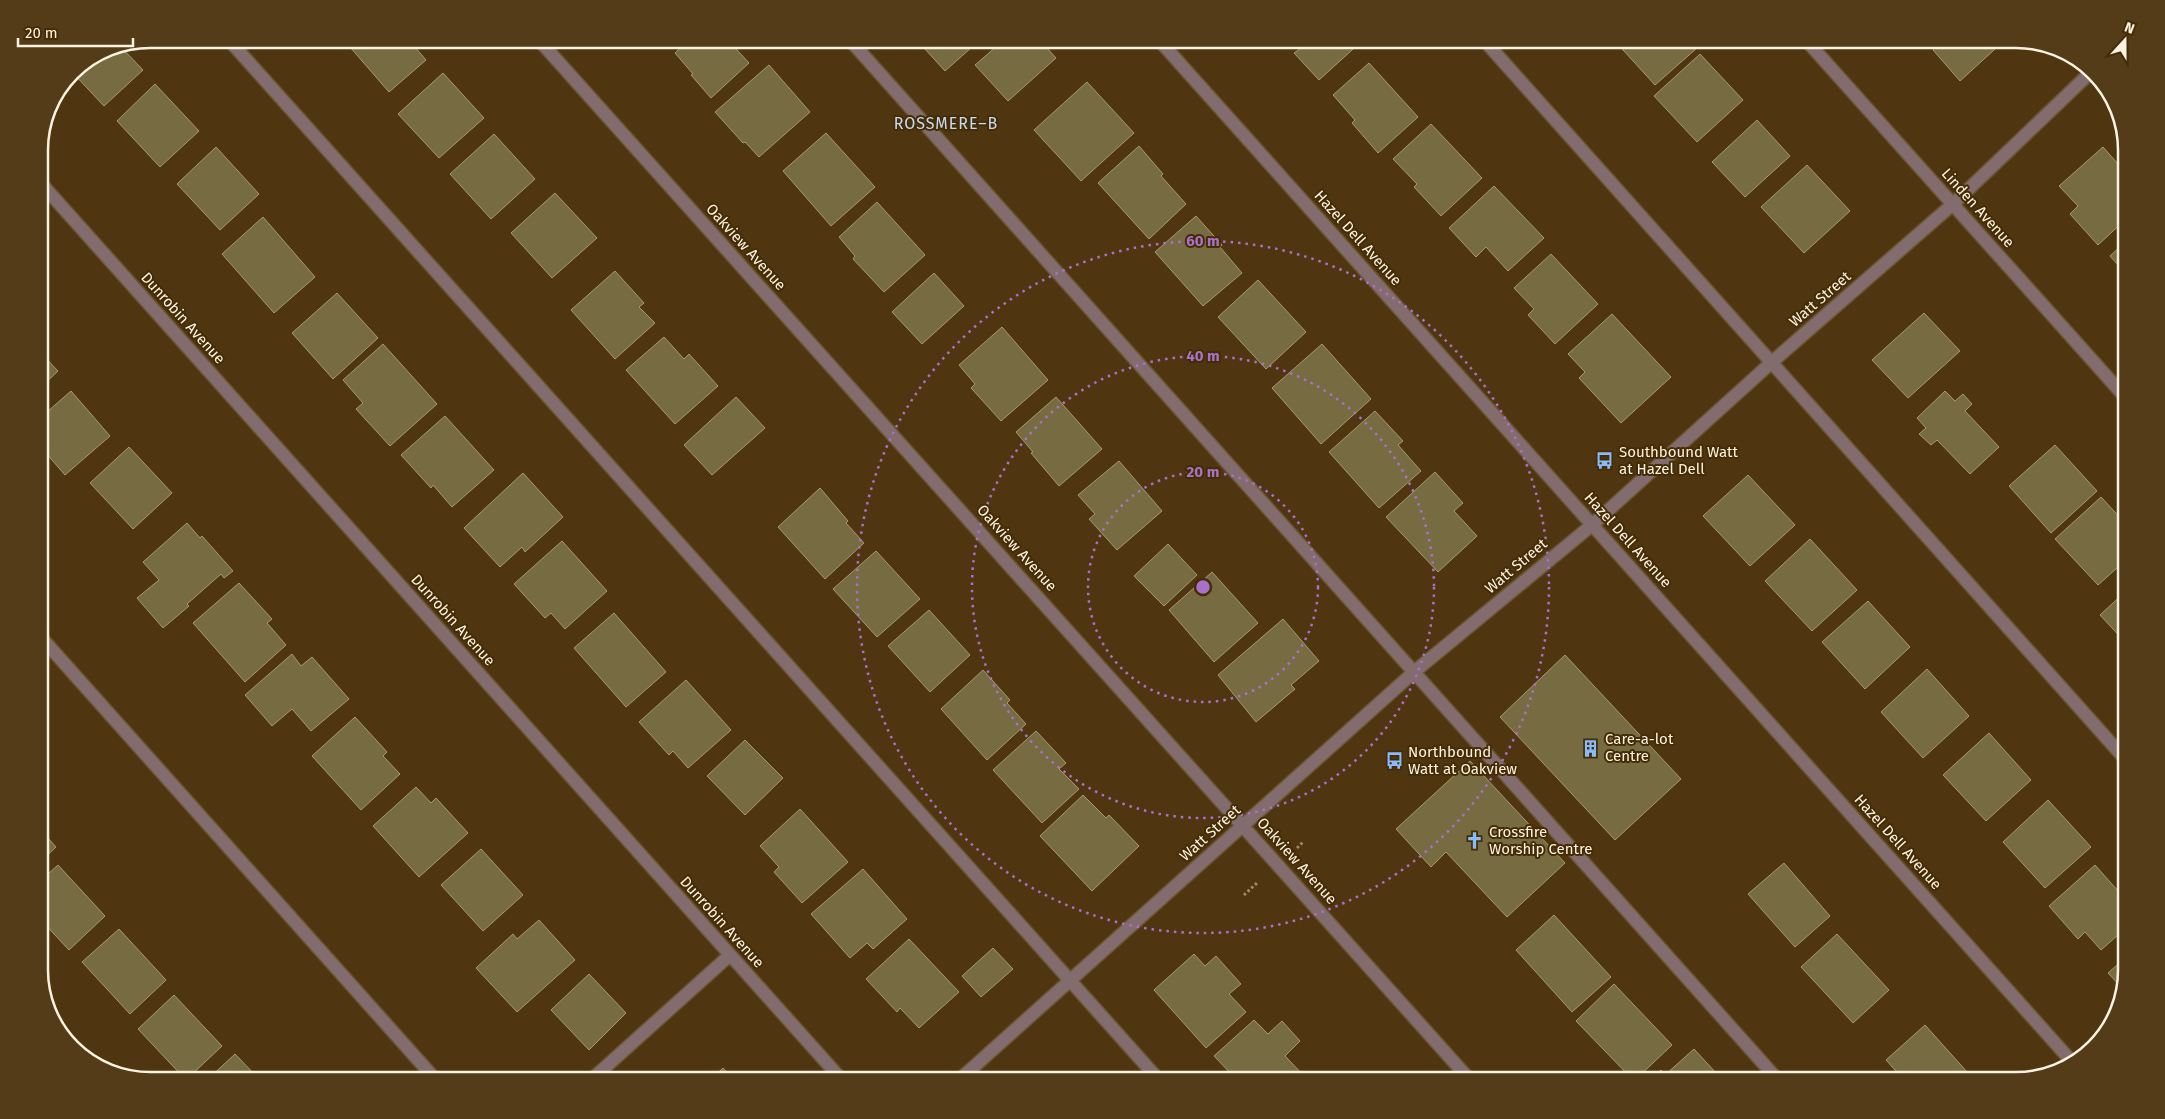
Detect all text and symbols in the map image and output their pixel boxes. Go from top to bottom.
scale bar [18,15,132,47]
north arrow [2100,15,2150,65]
text: N [2122,19,2137,38]
text: 20 m [25,24,58,42]
district label: ROSSMERE–B [894,114,998,133]
street label: Linden Avenue [1938,165,2018,251]
street label: Hazel Dell Avenue [1311,187,1405,289]
street label: Oakview Avenue [702,200,790,294]
text: 60 m [1186,232,1220,250]
street label: Watt Street [1786,267,1855,331]
street label: Dunrobin Avenue [137,269,229,367]
text: 40 m [1186,347,1220,365]
place label: Southbound Watt at Hazel Dell [1619,443,1739,478]
bus stop icon: Southbound Watt at Hazel Dell [1595,451,1615,471]
text: 20 m [1187,463,1219,481]
street label: Hazel Dell Avenue [1581,489,1675,591]
street label: Oakview Avenue [973,501,1061,595]
street label: Watt Street [1481,534,1551,597]
street label: Dunrobin Avenue [407,571,499,669]
centre of rings [1194,578,1212,596]
place label: Care-a-lot Centre [1605,730,1674,765]
building icon: Care-a-lot Centre [1581,738,1601,758]
place label: Northbound Watt at Oakview [1408,743,1517,778]
bus stop icon: Northbound Watt at Oakview [1384,751,1404,771]
street label: Hazel Dell Avenue [1851,791,1945,893]
street label: Watt Street [1176,801,1245,865]
street label: Oakview Avenue [1253,814,1341,908]
place label: Crossfire Worship Centre [1489,823,1592,858]
church icon: Crossfire Worship Centre [1465,831,1485,851]
street label: Dunrobin Avenue [676,873,768,971]

